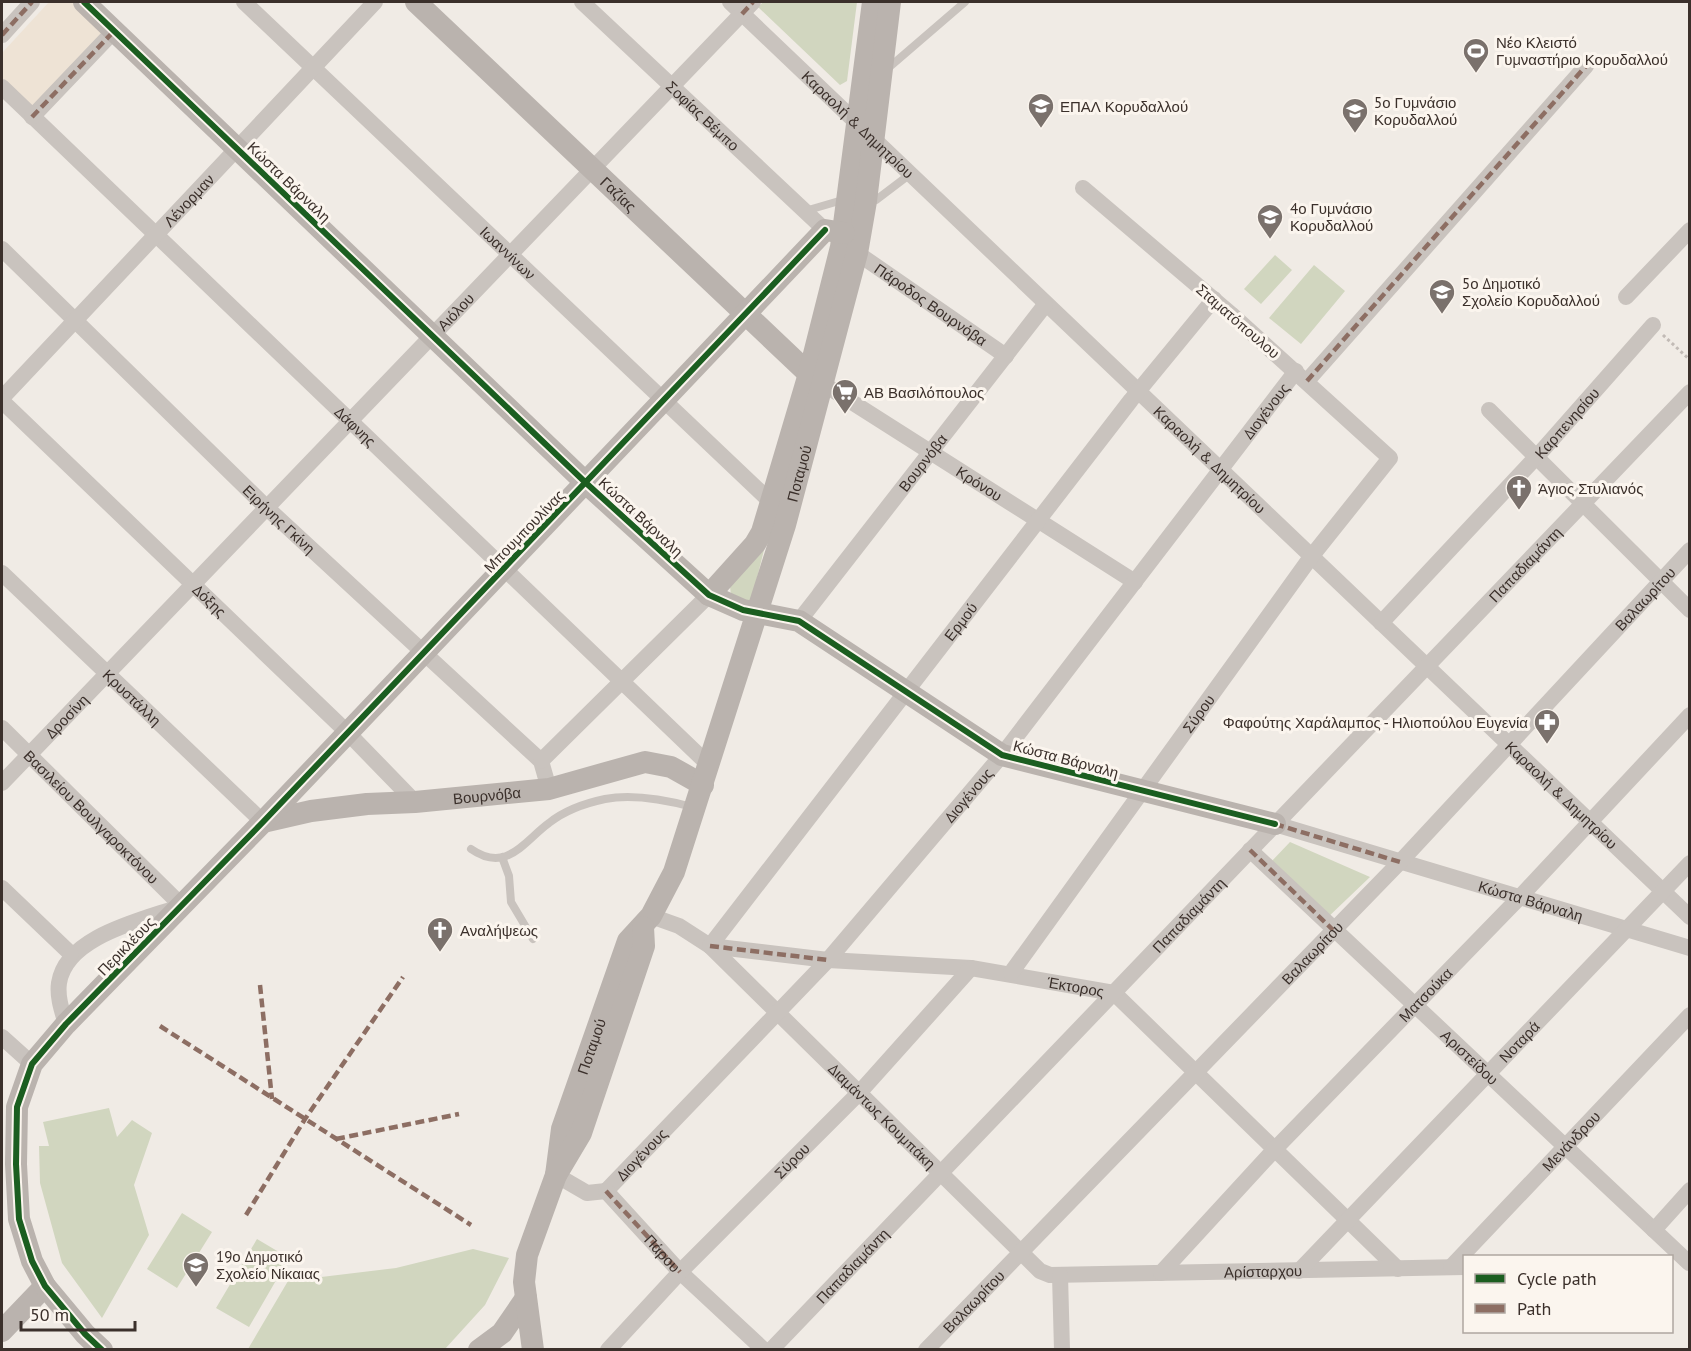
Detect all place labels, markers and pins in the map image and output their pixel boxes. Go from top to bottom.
place label: Νέο Κλειστό Γυμναστήριο Κορυδαλλού [1496,33,1668,69]
sports icon: Νέο Κλειστό Γυμναστήριο Κορυδαλλού [1461,36,1491,74]
school or university icon: ΕΠΑΛ Κορυδαλλού [1026,91,1056,129]
place label: 5ο Γυμνάσιο Κορυδαλλού [1374,93,1457,129]
school or university icon: 5ο Γυμνάσιο Κορυδαλλού [1340,96,1370,134]
place label: ΕΠΑΛ Κορυδαλλού [1060,97,1188,116]
place label: 4ο Γυμνάσιο Κορυδαλλού [1290,199,1373,235]
school or university icon: 4ο Γυμνάσιο Κορυδαλλού [1255,202,1285,240]
place label: 5ο Δημοτικό Σχολείο Κορυδαλλού [1462,274,1600,310]
school or university icon: 5ο Δημοτικό Σχολείο Κορυδαλλού [1427,277,1457,315]
supermarket icon: ΑΒ Βασιλόπουλος [830,377,860,415]
place label: ΑΒ Βασιλόπουλος [864,383,984,402]
church icon: Άγιος Στυλιανός [1504,473,1534,511]
place label: Άγιος Στυλιανός [1538,479,1643,498]
pharmacy icon: Φαφούτης Χαράλαμπος - Ηλιοπούλου Ευγενία [1532,707,1562,745]
place label: Φαφούτης Χαράλαμπος - Ηλιοπούλου Ευγενία [1223,713,1528,732]
church icon: Αναλήψεως [425,915,455,953]
place label: Αναλήψεως [460,921,538,940]
place label: 19ο Δημοτικό Σχολείο Νίκαιας [216,1247,320,1283]
school or university icon: 19ο Δημοτικό Σχολείο Νίκαιας [181,1250,211,1288]

